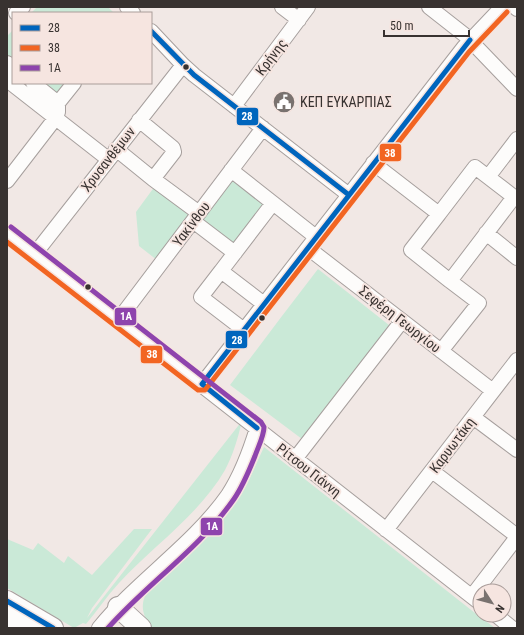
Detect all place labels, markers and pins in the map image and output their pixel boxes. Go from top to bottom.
unlabelled marker [181,62,191,72]
public building icon: ΚΕΠ ΕΥΚΑΡΠΙΑΣ [271,89,297,115]
place label: ΚΕΠ ΕΥΚΑΡΠΙΑΣ [300,94,392,110]
unlabelled marker [83,282,93,292]
unlabelled marker [257,313,267,323]

